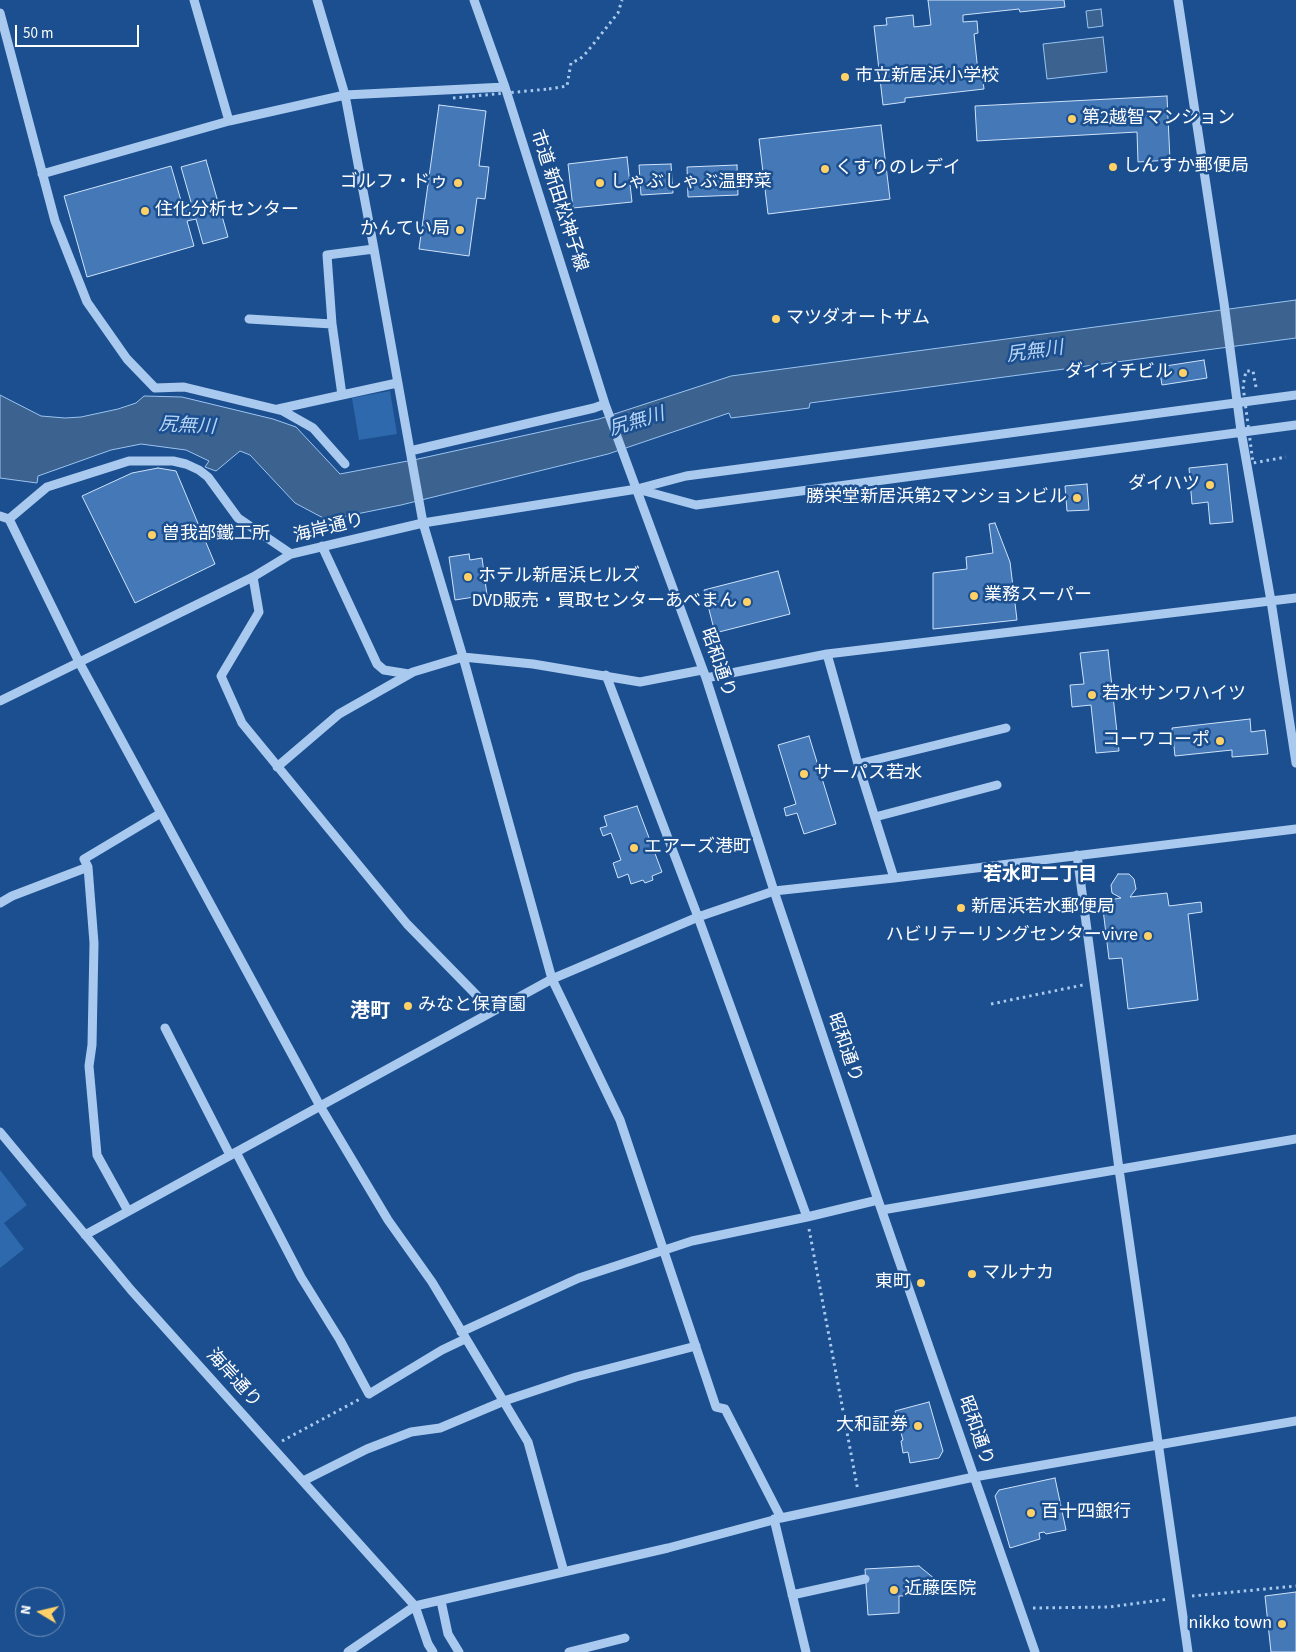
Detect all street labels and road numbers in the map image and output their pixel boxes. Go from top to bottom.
street label: 市道 新田松神子線 [525,127,591,275]
street label: 海岸通り [291,510,367,548]
street label: 昭和通り [695,625,739,701]
street label: 昭和通り [822,1010,866,1086]
street label: 海岸通り [201,1345,265,1413]
street label: 昭和通り [953,1393,997,1469]

